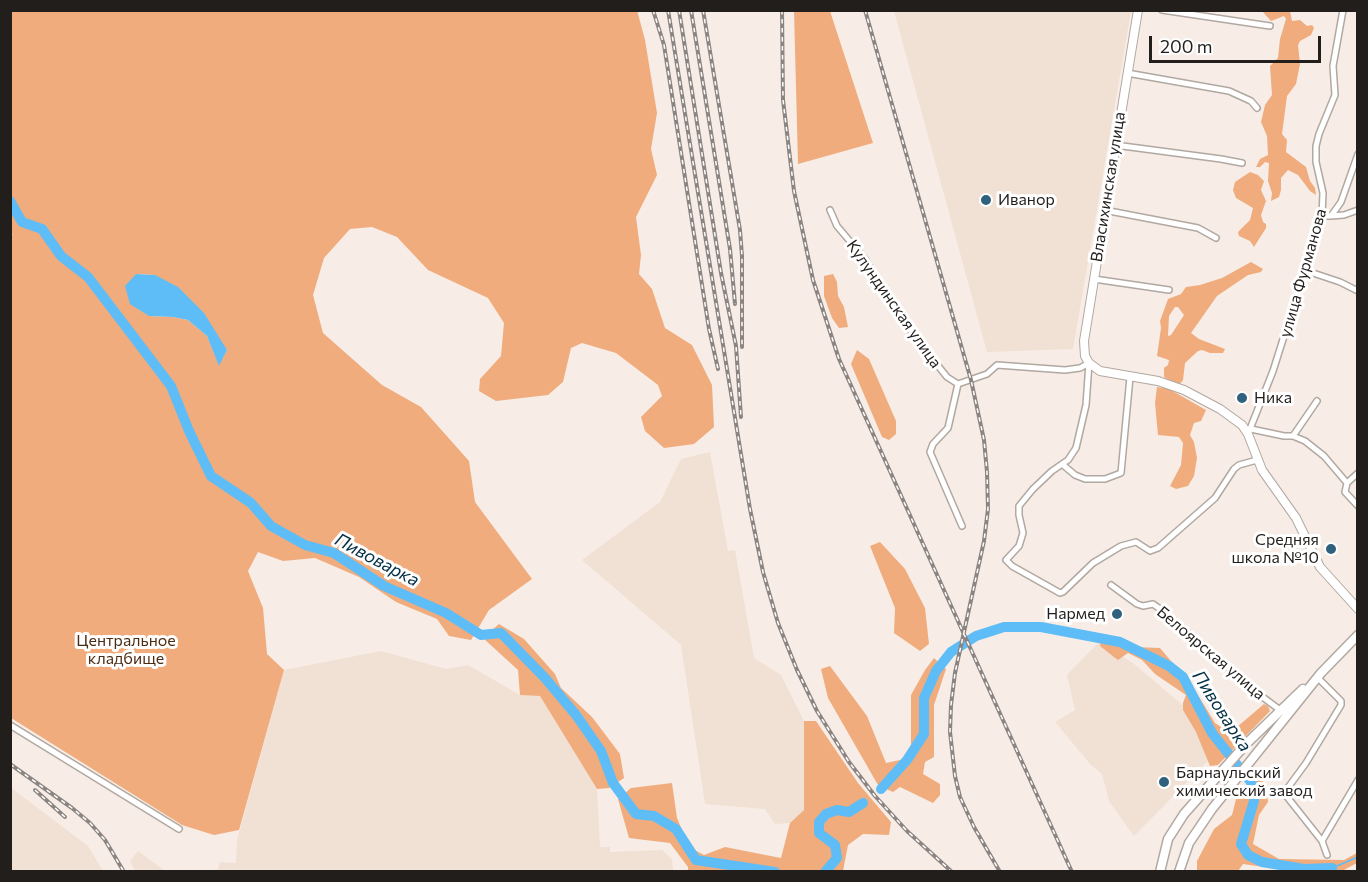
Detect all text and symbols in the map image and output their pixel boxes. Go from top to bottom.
scale bar [1152,24,1324,62]
text: 200 m [1160,35,1213,57]
street label: Власихинская улица [1087,111,1129,263]
place label: Иванор [998,190,1055,210]
marker: Иванор [979,193,993,207]
street label: улица Фурманова [1275,206,1331,340]
street label: Кулундинская улица [842,236,946,372]
place label: Ника [1254,388,1292,408]
marker: Ника [1235,391,1249,405]
water label: Пивоварка [331,529,423,591]
place label: Средняя школа №10 [1231,530,1319,568]
marker: Средняя школа №10 [1324,542,1338,556]
street label: Белоярская улица [1153,602,1269,704]
place label: Нармед [1046,604,1105,624]
marker: Нармед [1110,607,1124,621]
park label: Центральное кладбище [76,631,176,669]
water label: Пивоварка [1188,666,1256,756]
place label: Барнаульский химический завод [1176,763,1312,801]
marker: Барнаульский химический завод [1157,775,1171,789]

